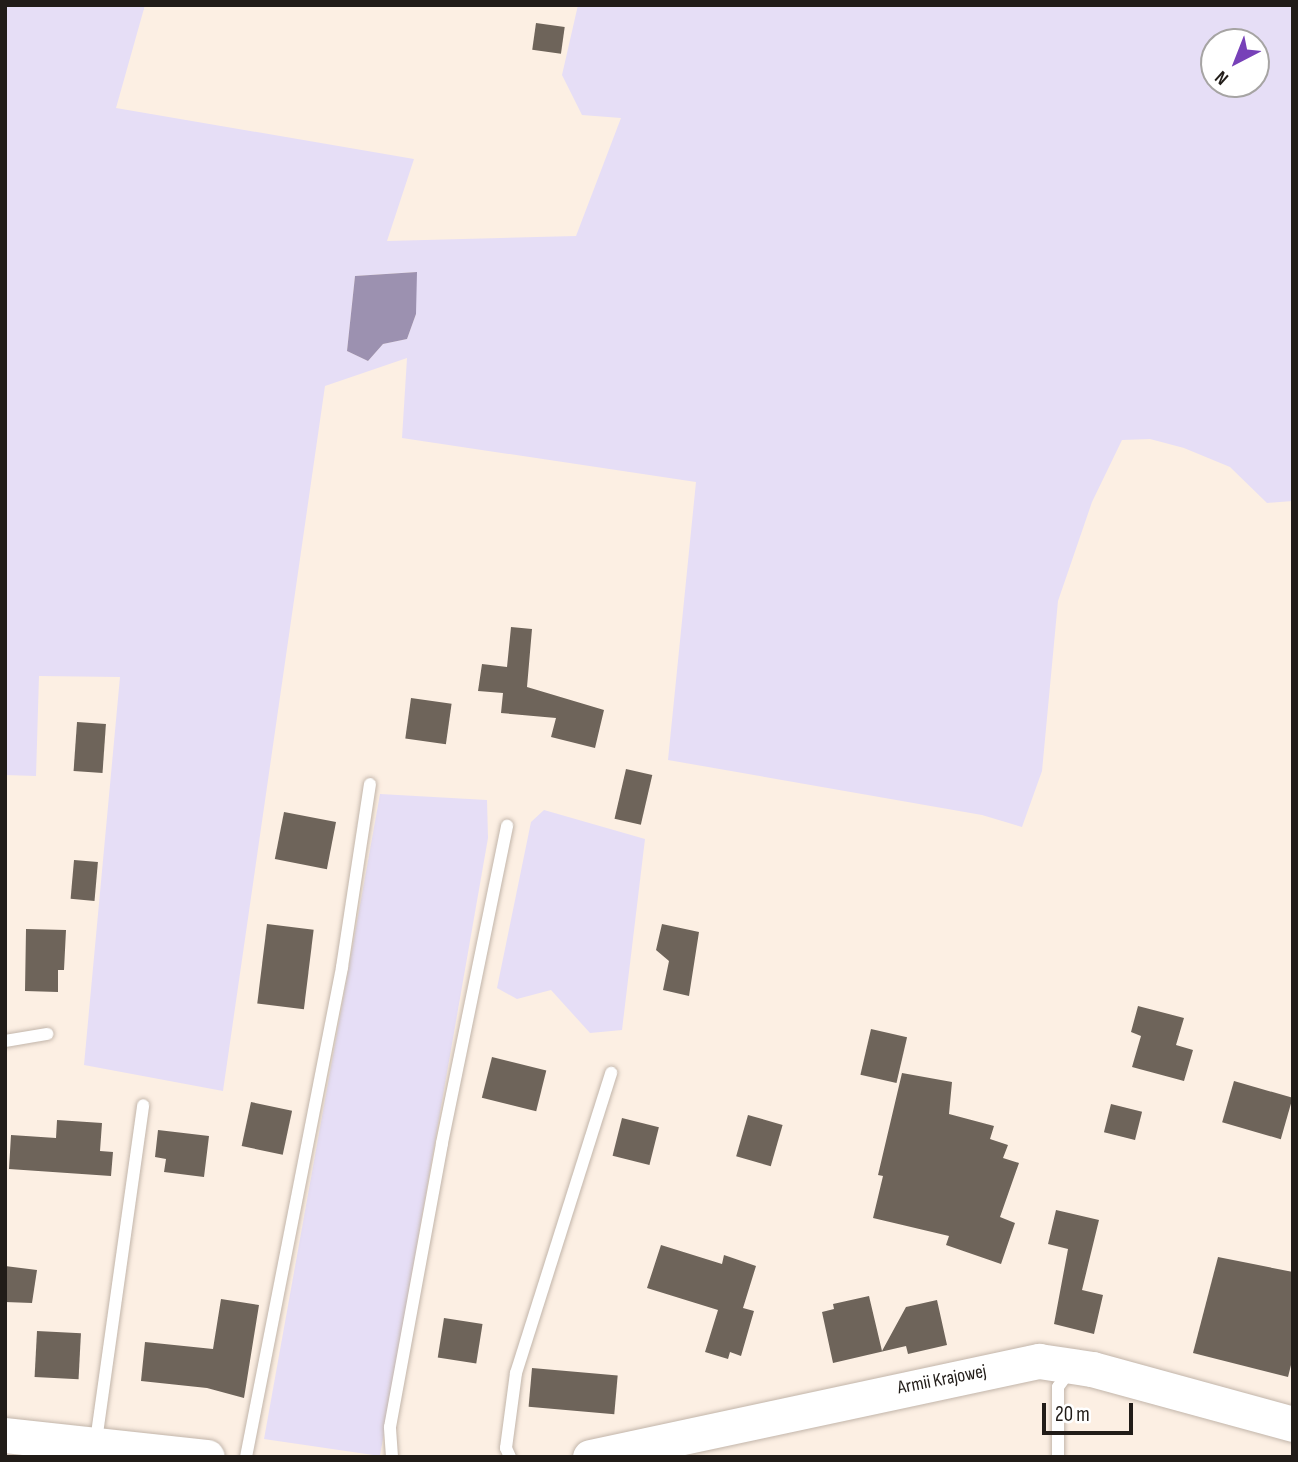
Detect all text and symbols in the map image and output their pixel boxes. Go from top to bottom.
north arrow [1200,28,1270,98]
text: N [1210,66,1233,89]
street label: Armii Krajowej [896,1360,988,1400]
scale bar [1046,1388,1137,1432]
text: 20 m [1055,1402,1090,1427]

